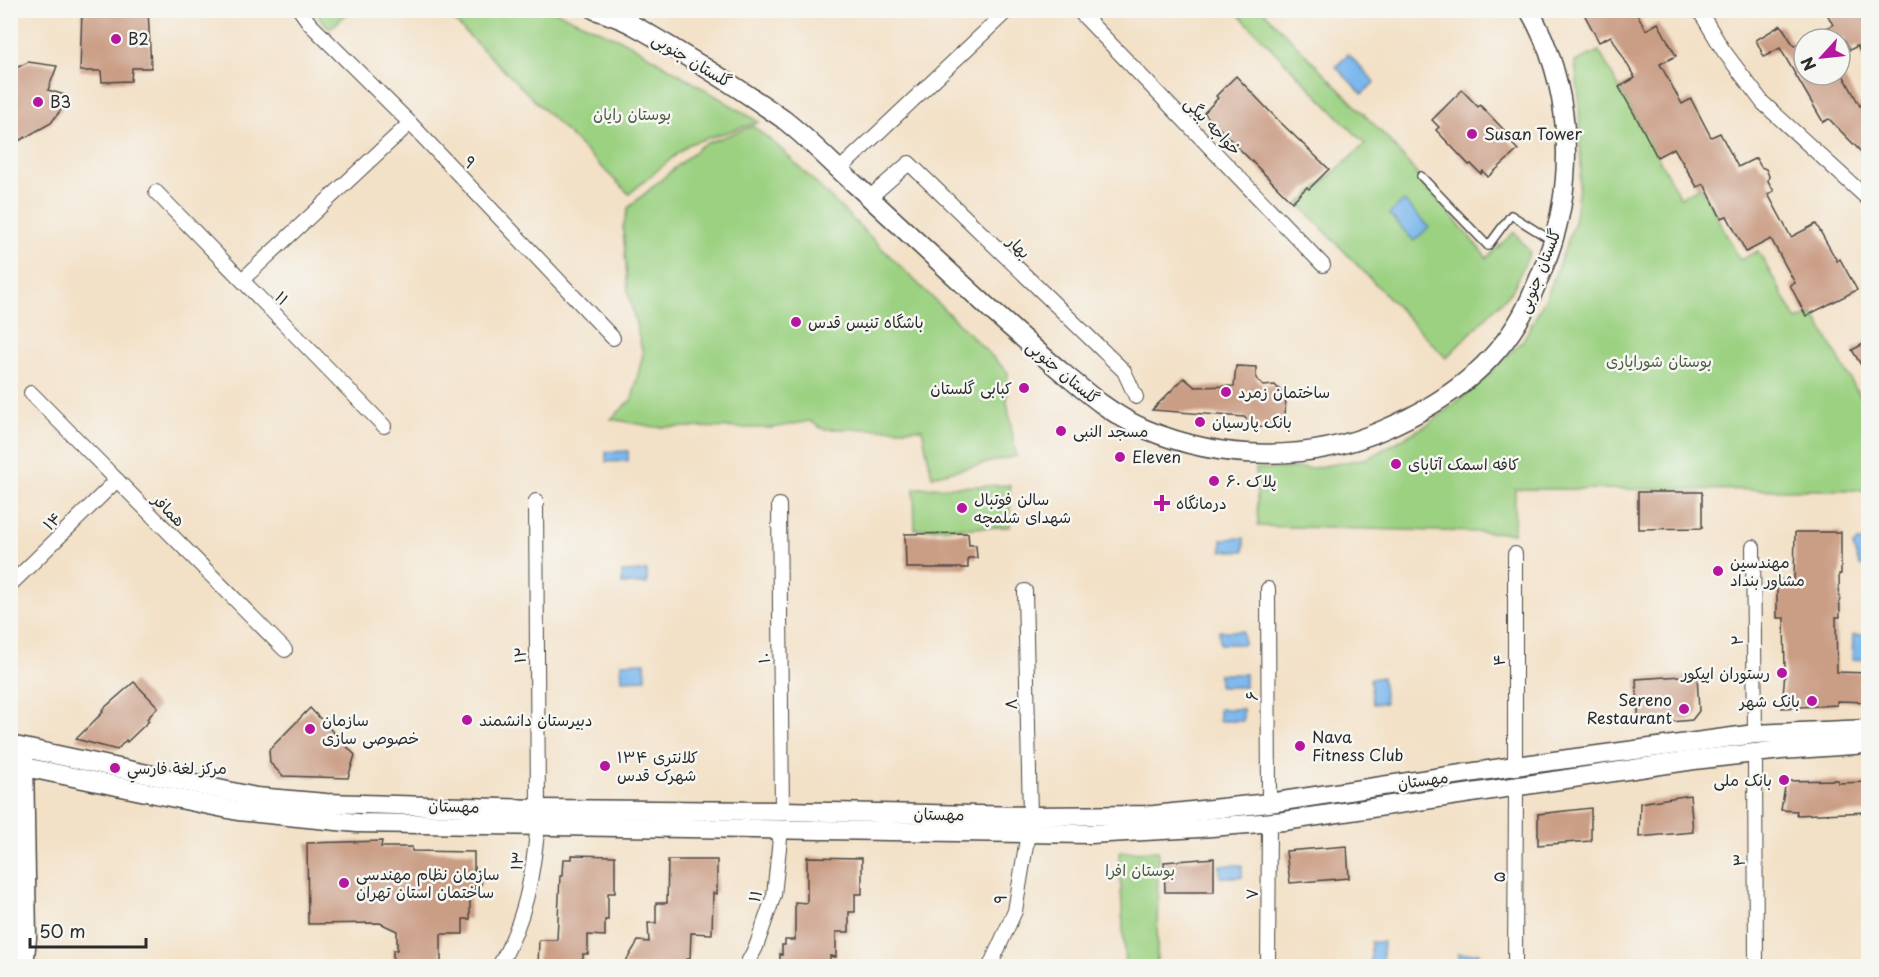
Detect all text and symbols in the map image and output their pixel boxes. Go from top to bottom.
place label: B2 [128,26,149,50]
street label: گلستان جنوبی [648,26,737,92]
north arrow [1792,27,1852,87]
marker: B2 [109,32,123,46]
text: N [1794,53,1821,75]
place label: B3 [50,89,71,113]
street label: خواجه بیگی [1180,91,1248,160]
marker: B3 [31,95,45,109]
park label: بوستان رایان [593,101,671,125]
place label: Susan Tower [1484,121,1582,145]
marker: Susan Tower [1465,127,1479,141]
street label: ۹ [459,149,483,173]
street label: گلستان جنوبی [1510,225,1566,316]
street label: بهار [1001,228,1037,263]
street label: ۱۱ [270,285,295,310]
place label: باشگاه تنیس قدس [808,309,924,333]
marker: باشگاه تنیس قدس [789,315,803,329]
street label: گلستان جنوبی [1022,333,1106,409]
park label: بوستان شورایاری [1606,348,1712,372]
place label: کبابی گلستان [930,375,1012,399]
place label: ساختمان زمرد [1238,379,1330,403]
marker: کبابی گلستان [1017,381,1031,395]
marker: ساختمان زمرد [1219,385,1233,399]
place label: بانک پارسیان [1212,409,1292,433]
marker: بانک پارسیان [1193,415,1207,429]
place label: مسجد النبی [1073,418,1148,442]
marker: مسجد النبی [1054,424,1068,438]
place label: Eleven [1132,444,1181,468]
marker: Eleven [1113,450,1127,464]
place label: کافه اسمک آتابای [1408,451,1519,475]
marker: کافه اسمک آتابای [1389,457,1403,471]
place label: پلاک ۶۰ [1226,468,1277,492]
marker: پلاک ۶۰ [1207,474,1221,488]
street label: همافر [146,486,192,531]
place label: سالن فوتبال شهدای شلمچه [974,486,1071,528]
place label: درمانگاه [1176,490,1227,514]
marker: درمانگاه [1153,494,1171,512]
marker: سالن فوتبال شهدای شلمچه [955,501,969,515]
street label: ۱۴ [37,505,66,535]
place label: مهندسین مشاور بنداد [1730,549,1805,591]
marker: مهندسین مشاور بنداد [1711,564,1725,578]
street label: ۲ [1724,635,1748,645]
street label: ۱۲ [507,647,531,663]
street label: ۱۰ [751,652,775,664]
street label: ۴ [1486,654,1510,666]
place label: رستوران اپیکور [1680,660,1770,684]
marker: رستوران اپیکور [1775,666,1789,680]
place label: Sereno Restaurant [1586,687,1672,729]
place label: بانک شهر [1738,688,1800,712]
street label: ۶ [1239,691,1263,701]
marker: بانک شهر [1805,694,1819,708]
street label: ۸ [998,698,1022,710]
marker: Sereno Restaurant [1677,702,1691,716]
place label: سازمان خصوصی سازی [322,707,419,749]
place label: دبیرستان دانشمند [479,707,593,731]
marker: دبیرستان دانشمند [460,713,474,727]
marker: سازمان خصوصی سازی [303,722,317,736]
place label: Nava Fitness Club [1312,724,1403,766]
marker: Nava Fitness Club [1293,739,1307,753]
place label: کلانتری ۱۳۴ شهرک قدس [617,744,698,786]
place label: مركز لغة فارسي [127,755,227,783]
marker: کلانتری ۱۳۴ شهرک قدس [598,759,612,773]
marker: مركز لغة فارسي [108,761,122,775]
street label: مهستان [1396,764,1450,794]
place label: بانک ملی [1714,767,1772,791]
marker: بانک ملی [1777,773,1791,787]
street label: مهستان [428,792,480,818]
street label: مهستان [913,801,965,825]
street label: ۱۳ [503,850,529,872]
street label: ۳ [1726,853,1750,867]
park label: بوستان افرا [1105,857,1175,881]
place label: سازمان نظام مهندسی ساختمان استان تهران [356,861,500,903]
street label: ۵ [1486,871,1510,883]
marker: سازمان نظام مهندسی ساختمان استان تهران [337,876,351,890]
street label: ۱۱ [741,887,767,904]
street label: ۷ [1239,888,1263,900]
street label: ۹ [986,892,1012,906]
scale bar [30,911,146,949]
text: 50 m [39,917,86,944]

